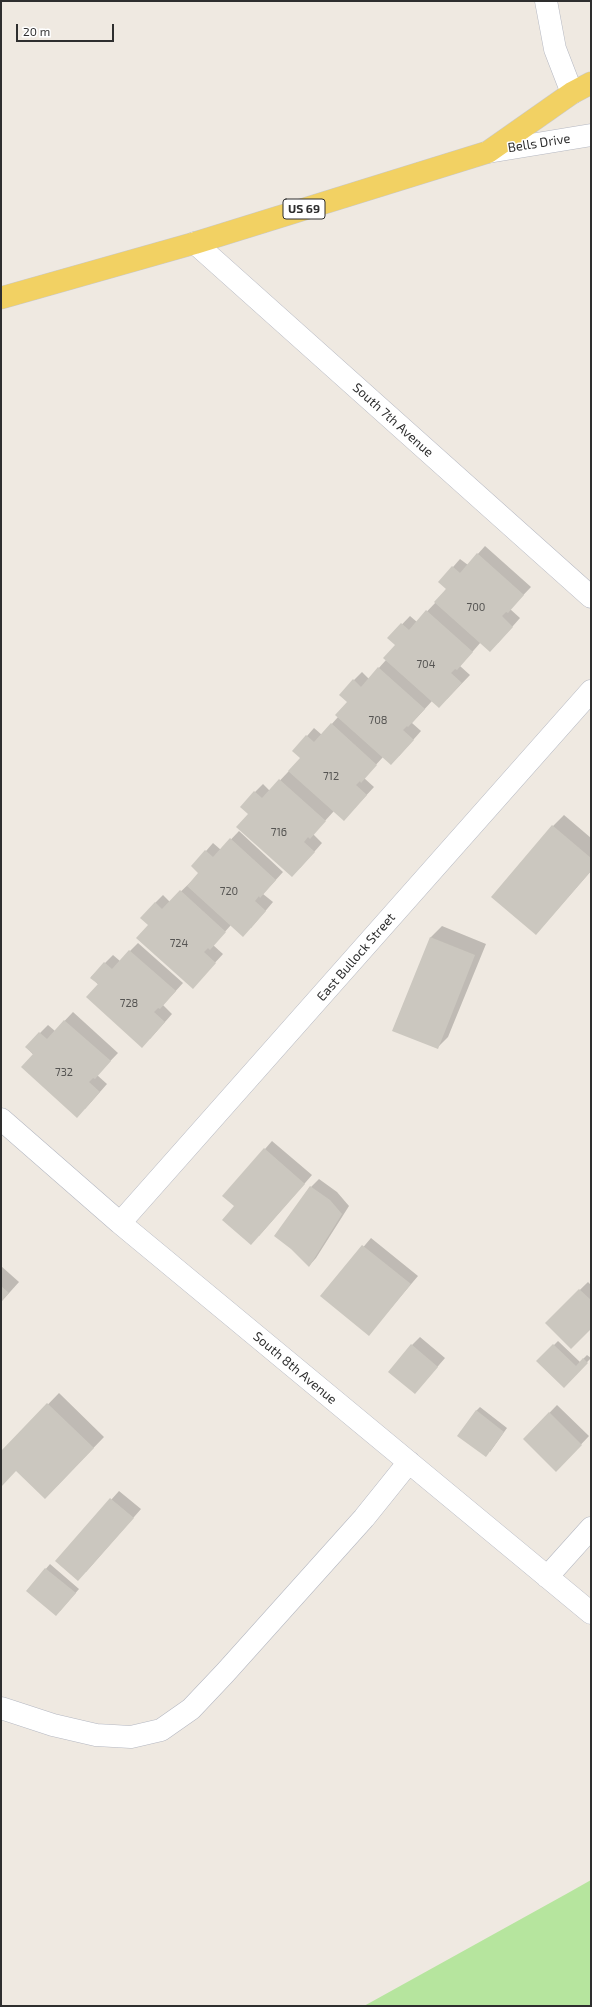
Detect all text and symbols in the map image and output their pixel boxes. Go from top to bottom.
scale bar [18,16,116,42]
text: 20 m [23,24,50,38]
street label: Bells Drive [507,130,571,156]
road number: US 69 [283,199,325,219]
street label: South 7th Avenue [349,380,437,460]
house number: 700 [467,600,485,614]
house number: 704 [416,657,436,671]
house number: 708 [369,713,387,727]
house number: 712 [323,769,339,783]
house number: 716 [271,825,287,839]
house number: 720 [220,884,238,898]
street label: East Bullock Street [314,910,398,1004]
house number: 724 [170,936,188,950]
house number: 728 [120,996,138,1010]
house number: 732 [55,1065,73,1079]
street label: South 8th Avenue [250,1328,340,1408]

